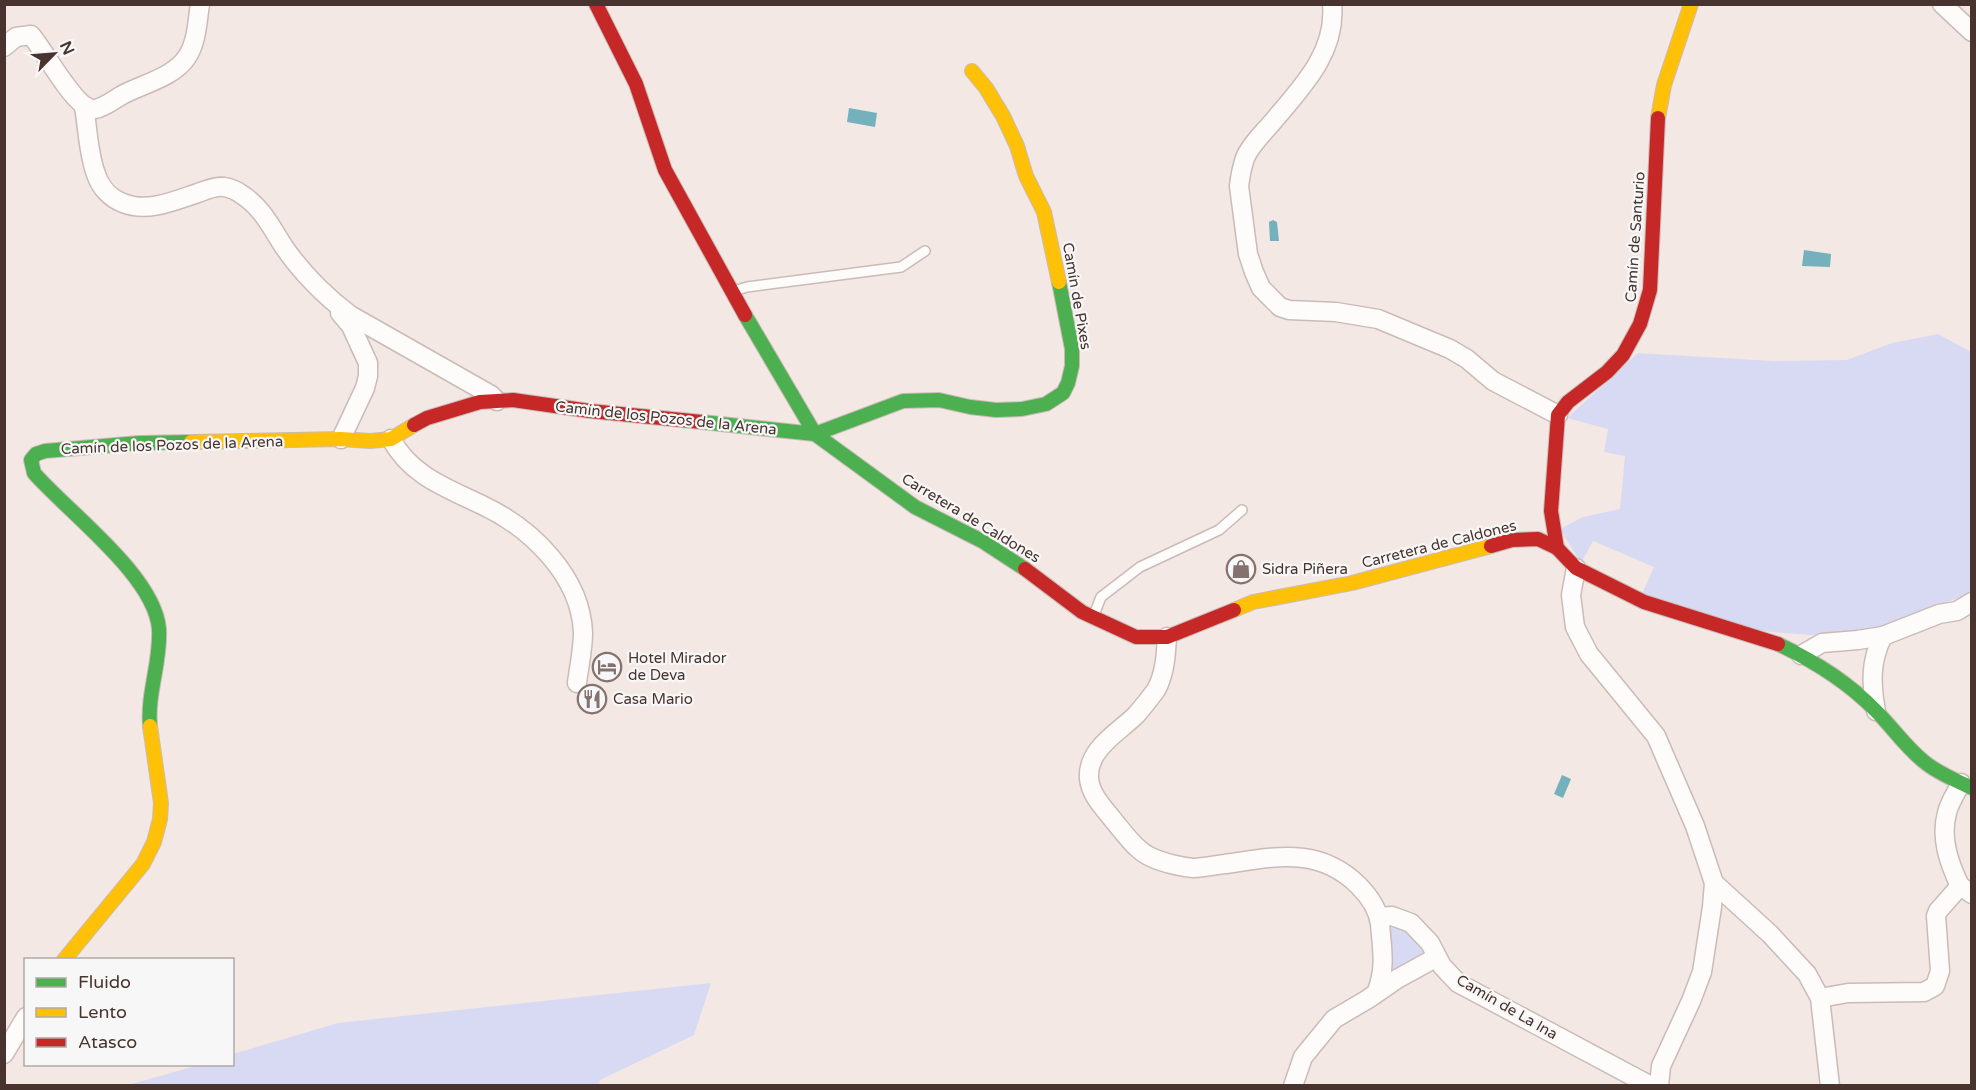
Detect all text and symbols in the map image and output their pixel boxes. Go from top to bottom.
north arrow [24,24,84,84]
text: N [55,38,78,58]
street label: Camín de Santurio [1621,171,1649,303]
street label: Camín de Pixes [1059,241,1095,351]
street label: Camín de los Pozos de la Arena [554,397,778,439]
street label: Camín de los Pozos de la Arena [61,432,283,458]
street label: Carretera de Caldones [898,469,1044,567]
street label: Carretera de Caldones [1360,516,1518,572]
shop icon: Sidra Piñera [1225,553,1257,585]
place label: Sidra Piñera [1262,560,1348,578]
place label: Hotel Mirador de Deva [628,649,727,684]
hotel icon: Hotel Mirador de Deva [591,651,623,683]
restaurant icon: Casa Mario [576,683,608,715]
place label: Casa Mario [613,690,693,708]
legend [24,958,234,1066]
text: Fluido [78,971,131,993]
street label: Camín de La Ina [1453,971,1561,1043]
text: Lento [78,1001,127,1023]
text: Atasco [78,1031,137,1053]

